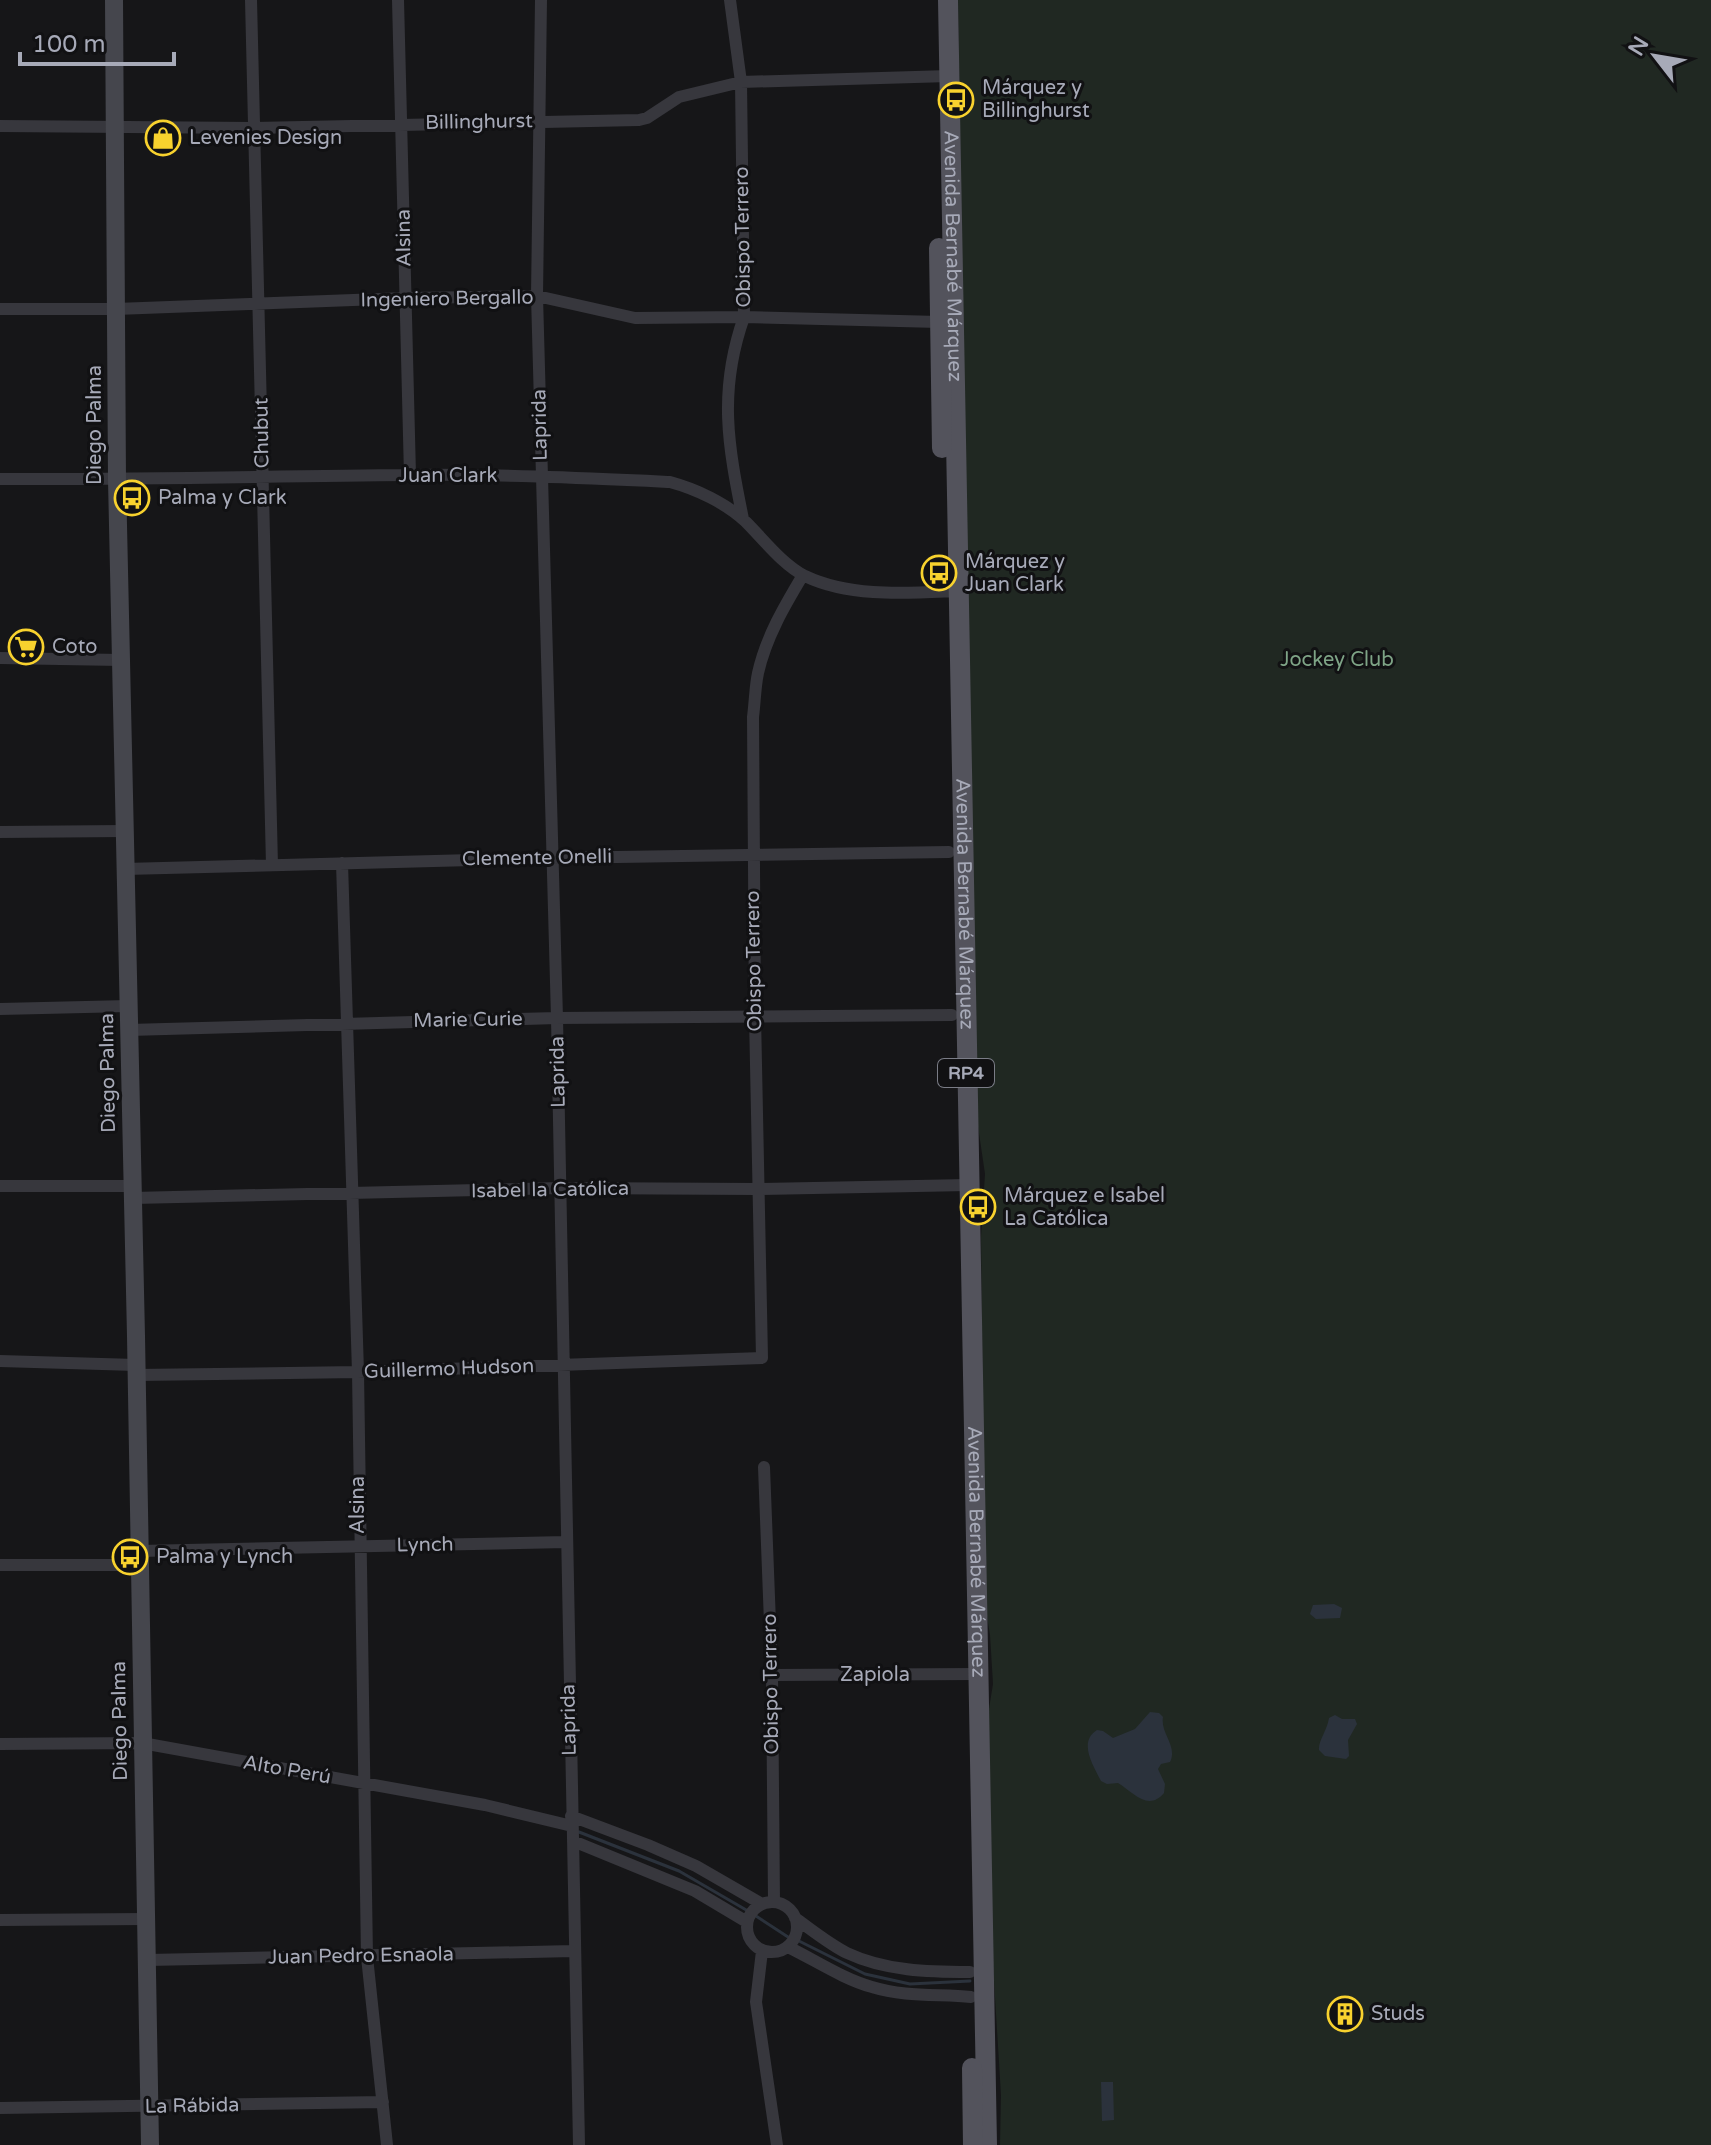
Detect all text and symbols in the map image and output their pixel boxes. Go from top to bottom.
scale bar [20,16,174,66]
north arrow [1615,16,1695,96]
text: 100 m [32,30,106,59]
text: N [1623,32,1654,60]
place label: Márquez y Billinghurst [982,76,1090,123]
bus stop icon: Márquez y Billinghurst [937,81,975,119]
street label: Billinghurst [425,109,533,135]
shop icon: Levenies Design [144,119,182,157]
place label: Levenies Design [189,126,342,150]
street label: Avenida Bernabé Márquez [938,130,967,382]
street label: Obispo Terrero [730,166,756,308]
street label: Alsina [391,209,417,267]
street label: Ingeniero Bergallo [360,285,534,313]
street label: Diego Palma [83,365,107,485]
street label: Laprida [527,389,553,461]
street label: Chubut [249,397,275,469]
street label: Juan Clark [399,464,497,488]
bus stop icon: Palma y Clark [113,479,151,517]
place label: Palma y Clark [158,486,287,510]
place label: Márquez y Juan Clark [965,550,1065,597]
bus stop icon: Márquez y Juan Clark [920,554,958,592]
supermarket icon: Coto [7,628,45,666]
place label: Coto [52,635,97,659]
park label: Jockey Club [1280,648,1394,672]
street label: Avenida Bernabé Márquez [950,778,979,1030]
street label: Clemente Onelli [462,845,612,871]
street label: Obispo Terrero [741,890,767,1032]
street label: Marie Curie [413,1007,523,1033]
street label: Diego Palma [95,1013,121,1133]
street label: Laprida [545,1036,571,1108]
road number: RP4 [938,1059,994,1087]
street label: Isabel la Católica [471,1177,629,1203]
place label: Márquez e Isabel La Católica [1004,1184,1165,1231]
bus stop icon: Márquez e Isabel La Católica [959,1188,997,1226]
street label: Guillermo Hudson [363,1354,535,1384]
street label: Avenida Bernabé Márquez [962,1426,990,1678]
street label: Alsina [346,1476,370,1534]
street label: Lynch [396,1533,454,1557]
bus stop icon: Palma y Lynch [111,1538,149,1576]
place label: Palma y Lynch [156,1545,293,1569]
street label: Obispo Terrero [758,1613,784,1755]
street label: Diego Palma [107,1661,133,1781]
street label: Zapiola [840,1663,910,1687]
street label: Laprida [556,1684,582,1756]
street label: Alto Perú [241,1750,333,1790]
street label: Juan Pedro Esnaola [268,1942,454,1970]
building icon: Studs [1326,1995,1364,2033]
place label: Studs [1371,2002,1425,2026]
street label: La Rábida [144,2093,240,2119]

